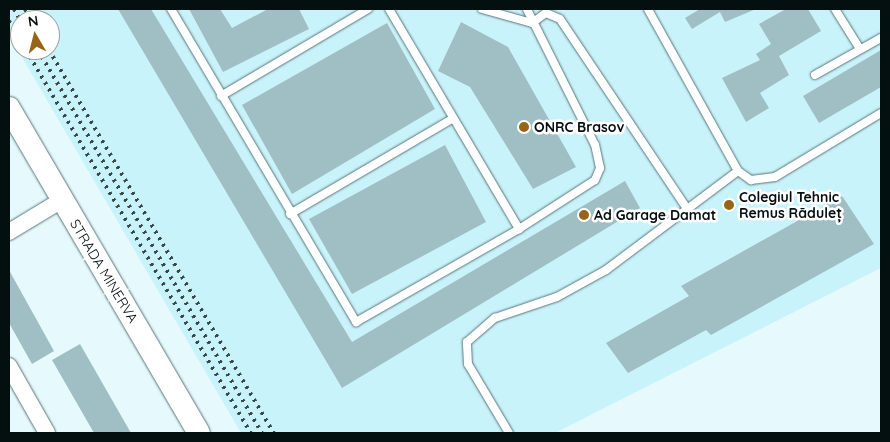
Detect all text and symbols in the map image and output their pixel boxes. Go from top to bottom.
north arrow [10,10,60,60]
text: N [27,12,39,31]
place label: ONRC Brasov [534,119,624,135]
marker: ONRC Brasov [518,121,530,133]
place label: Colegiul Tehnic Remus Răduleț [739,189,842,222]
marker: Colegiul Tehnic Remus Răduleț [723,199,735,211]
place label: Ad Garage Damat [594,207,716,223]
marker: Ad Garage Damat [578,209,590,221]
street label: STRADA MINERVA [66,216,142,326]

